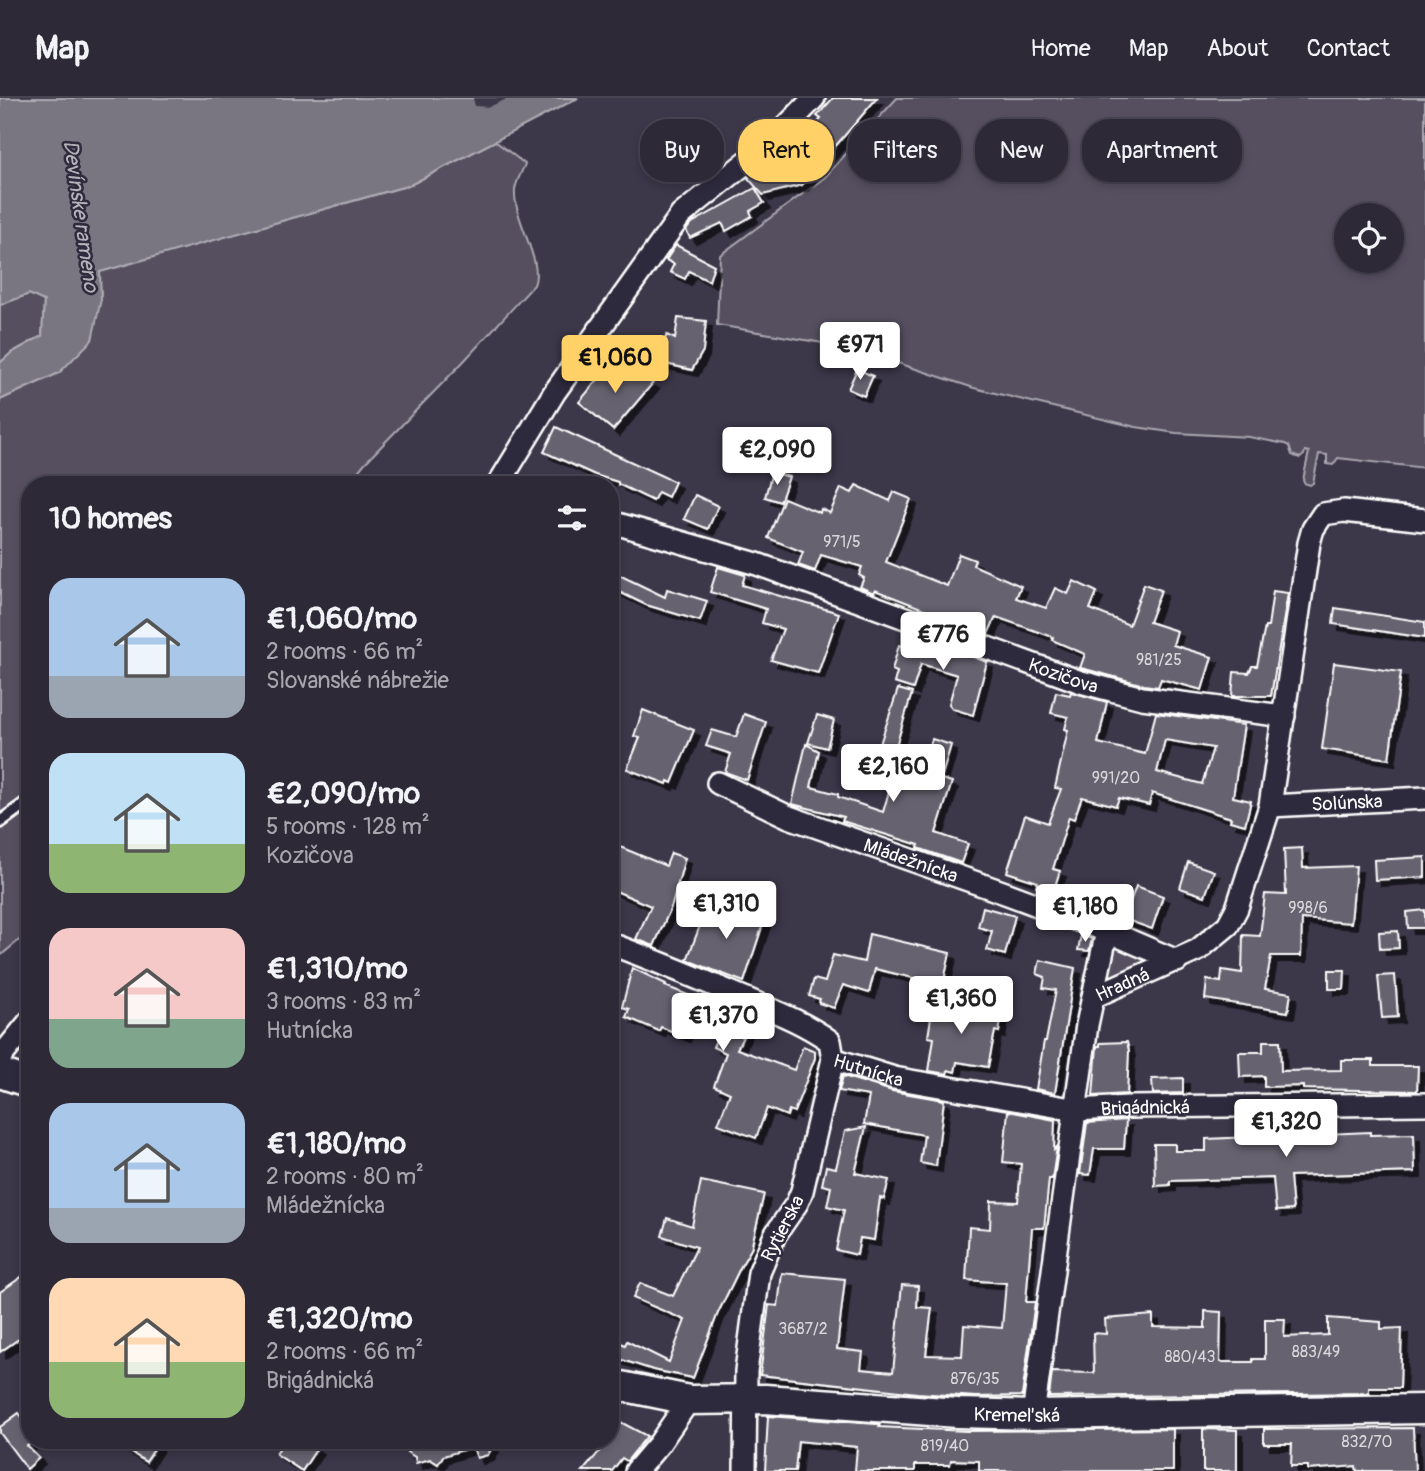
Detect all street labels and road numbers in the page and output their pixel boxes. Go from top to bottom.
street label: Kozičova [1025,653,1101,699]
street label: Solúnska [1311,789,1383,817]
street label: Mládežnícka [860,833,961,889]
street label: Hradná [1092,962,1153,1007]
street label: Hutnícka [830,1049,905,1092]
street label: Brigádnická [1100,1095,1190,1122]
street label: Rytierska [756,1191,810,1266]
street label: Kremeľská [973,1402,1060,1428]

